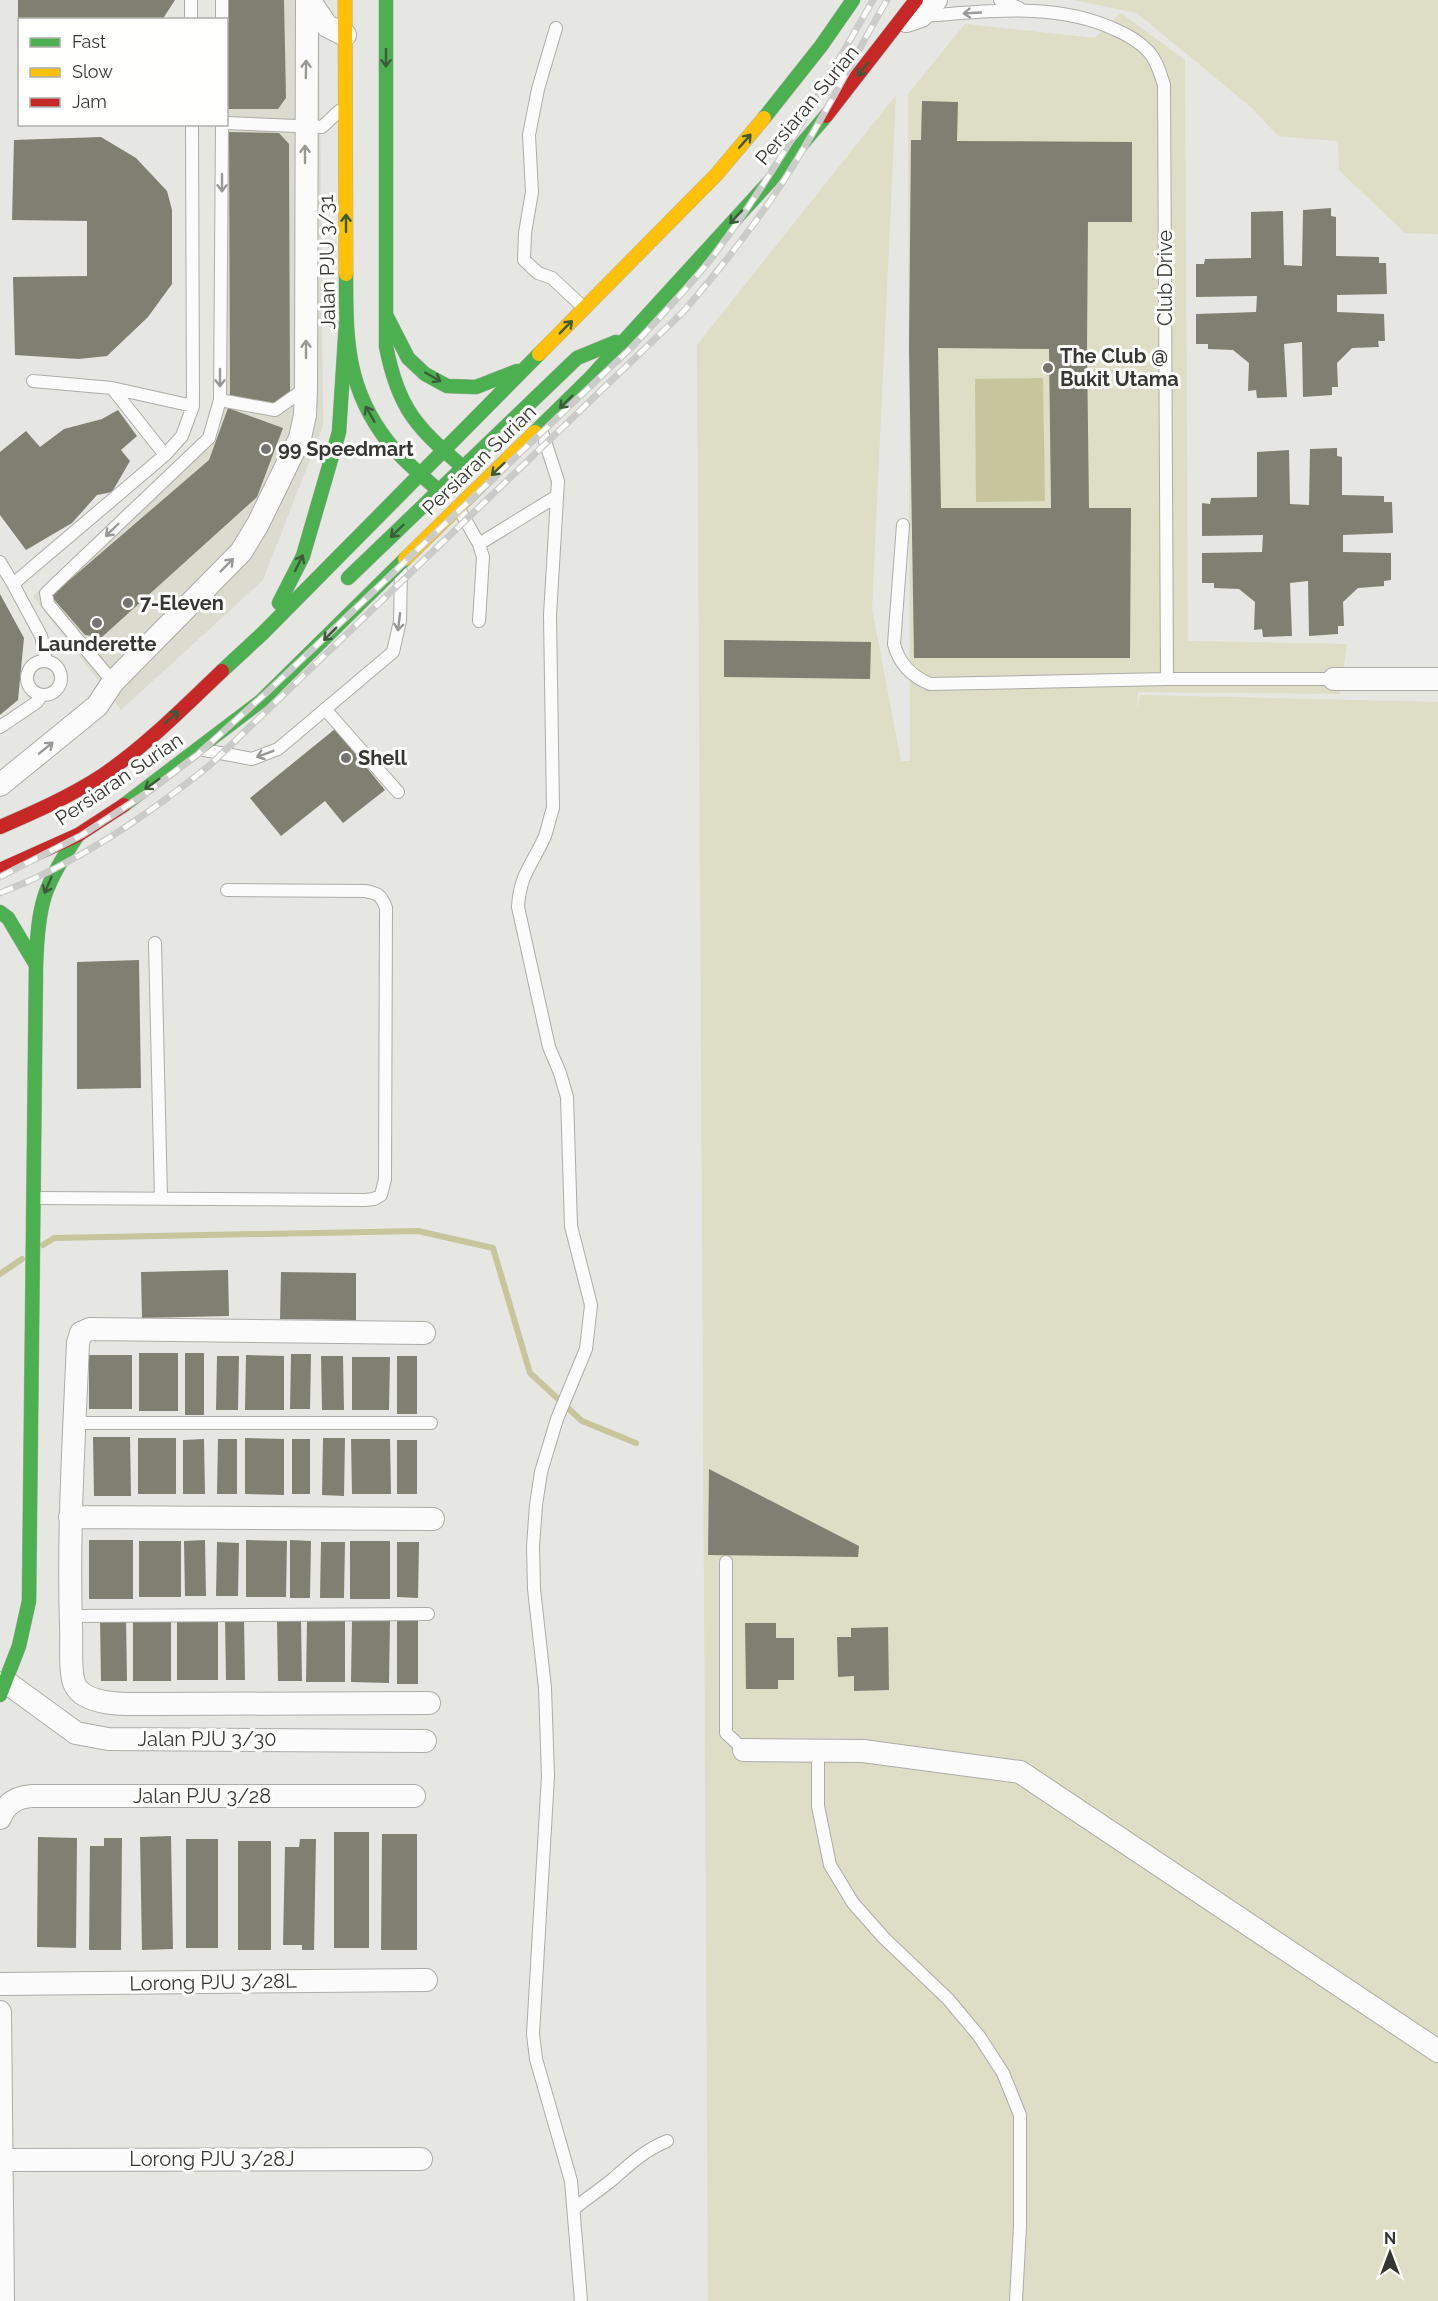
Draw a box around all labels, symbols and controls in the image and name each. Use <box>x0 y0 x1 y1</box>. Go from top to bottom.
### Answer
one-way arrow <box>962 7 982 18</box>
legend <box>18 18 228 126</box>
text: Fast <box>72 31 106 52</box>
street label: Persiaran Surian <box>750 40 864 170</box>
one-way arrow <box>380 48 392 68</box>
one-way arrow <box>300 59 312 79</box>
text: Slow <box>72 61 113 82</box>
one-way arrow <box>857 61 870 77</box>
text: Jam <box>72 91 107 112</box>
one-way arrow <box>738 134 752 149</box>
one-way arrow <box>299 145 311 165</box>
one-way arrow <box>216 172 227 192</box>
street label: Jalan PJU 3/31 <box>314 194 340 330</box>
one-way arrow <box>729 210 743 225</box>
one-way arrow <box>340 213 352 233</box>
street label: Club Drive <box>1153 230 1177 326</box>
one-way arrow <box>558 319 573 334</box>
one-way arrow <box>300 340 312 360</box>
place label: The Club @ Bukit Utama <box>1060 344 1179 391</box>
marker: The Club @ Bukit Utama <box>1041 361 1055 375</box>
one-way arrow <box>214 367 226 387</box>
one-way arrow <box>424 372 441 384</box>
one-way arrow <box>558 395 573 410</box>
street label: Persiaran Surian <box>417 400 541 520</box>
one-way arrow <box>363 406 375 423</box>
place label: 99 Speedmart <box>278 437 414 461</box>
marker: 99 Speedmart <box>259 442 273 456</box>
one-way arrow <box>491 461 506 476</box>
one-way arrow <box>105 523 120 537</box>
one-way arrow <box>390 524 405 538</box>
one-way arrow <box>294 554 306 572</box>
one-way arrow <box>220 558 235 573</box>
place label: 7-Eleven <box>140 591 224 615</box>
marker: 7-Eleven <box>121 596 135 610</box>
one-way arrow <box>393 611 404 631</box>
marker: Launderette <box>90 616 104 630</box>
one-way arrow <box>322 627 337 641</box>
place label: Launderette <box>37 632 157 656</box>
one-way arrow <box>164 710 179 724</box>
street label: Persiaran Surian <box>51 728 187 830</box>
one-way arrow <box>37 742 53 755</box>
place label: Shell <box>358 746 408 770</box>
one-way arrow <box>257 749 275 760</box>
marker: Shell <box>339 751 353 765</box>
one-way arrow <box>145 777 161 790</box>
one-way arrow <box>42 876 54 894</box>
street label: Jalan PJU 3/30 <box>138 1727 276 1751</box>
street label: Jalan PJU 3/28 <box>133 1784 271 1808</box>
street label: Lorong PJU 3/28L <box>129 1969 297 1995</box>
street label: Lorong PJU 3/28J <box>129 2147 295 2171</box>
north arrow <box>1360 2223 1420 2283</box>
text: N <box>1384 2229 1396 2248</box>

